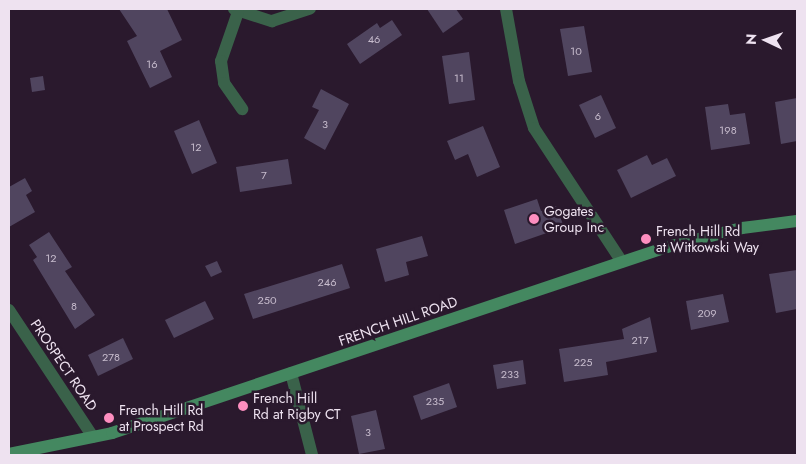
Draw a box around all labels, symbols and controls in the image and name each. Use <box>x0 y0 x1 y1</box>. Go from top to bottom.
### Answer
north arrow <box>741 15 791 65</box>
house number: 46 <box>368 32 380 46</box>
text: N <box>741 33 761 45</box>
house number: 10 <box>570 44 582 58</box>
house number: 16 <box>146 57 158 71</box>
house number: 11 <box>454 71 464 85</box>
house number: 6 <box>595 109 601 123</box>
house number: 3 <box>322 117 328 131</box>
house number: 198 <box>719 123 737 137</box>
house number: 12 <box>190 140 202 154</box>
house number: 7 <box>261 168 267 182</box>
place label: Gogates Group Inc <box>544 203 604 236</box>
marker: Gogates Group Inc <box>528 213 540 225</box>
place label: French Hill Rd at Witkowski Way <box>656 223 759 256</box>
marker: French Hill Rd at Witkowski Way <box>640 233 652 245</box>
house number: 12 <box>45 251 57 265</box>
house number: 246 <box>317 275 337 289</box>
house number: 250 <box>257 293 277 307</box>
street label: FRENCH HILL ROAD <box>336 293 460 349</box>
house number: 8 <box>71 299 77 313</box>
house number: 209 <box>697 306 717 320</box>
street label: PROSPECT ROAD <box>27 316 101 414</box>
house number: 217 <box>632 333 648 347</box>
house number: 278 <box>102 350 120 364</box>
house number: 225 <box>574 355 592 369</box>
house number: 233 <box>501 367 519 381</box>
place label: French Hill Rd at Rigby CT <box>253 390 341 422</box>
house number: 235 <box>426 394 444 408</box>
marker: French Hill Rd at Rigby CT <box>237 400 249 412</box>
place label: French Hill Rd at Prospect Rd <box>119 402 204 434</box>
marker: French Hill Rd at Prospect Rd <box>103 412 115 424</box>
house number: 3 <box>365 425 371 439</box>

